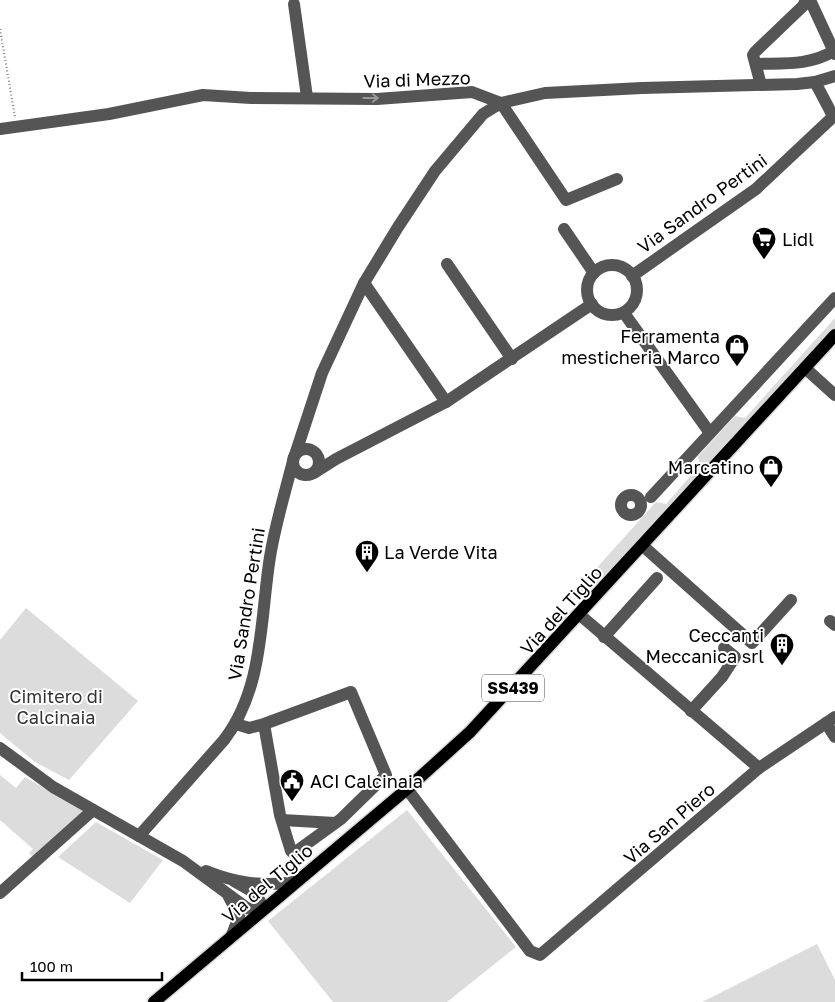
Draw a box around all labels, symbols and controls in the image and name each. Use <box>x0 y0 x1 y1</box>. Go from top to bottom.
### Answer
street label: Via di Mezzo <box>363 66 471 92</box>
one-way arrow <box>362 93 379 103</box>
street label: Via Sandro Pertini <box>633 149 771 257</box>
supermarket icon: Lidl <box>751 226 777 260</box>
place label: Lidl <box>782 228 814 250</box>
place label: Ferramenta mesticheria Marco <box>561 325 720 368</box>
shop icon: Ferramenta mesticheria Marco <box>724 333 750 367</box>
shop icon: Marcatino <box>758 454 784 488</box>
place label: Marcatino <box>668 456 754 478</box>
street label: Via Sandro Pertini <box>223 526 269 682</box>
building icon: La Verde Vita <box>354 539 380 573</box>
place label: La Verde Vita <box>384 541 498 563</box>
street label: Via del Tiglio <box>515 561 607 659</box>
place label: Ceccanti Meccanica srl <box>646 624 764 667</box>
building icon: Ceccanti Meccanica srl <box>769 632 795 666</box>
road number: SS439 <box>482 674 544 701</box>
park label: Cimitero di Calcinaia <box>9 685 103 728</box>
public building icon: ACI Calcinaia <box>279 768 305 802</box>
place label: ACI Calcinaia <box>310 770 423 792</box>
street label: Via San Piero <box>619 777 719 869</box>
street label: Via del Tiglio <box>217 839 317 927</box>
scale bar <box>22 950 162 982</box>
text: 100 m <box>30 957 73 975</box>

